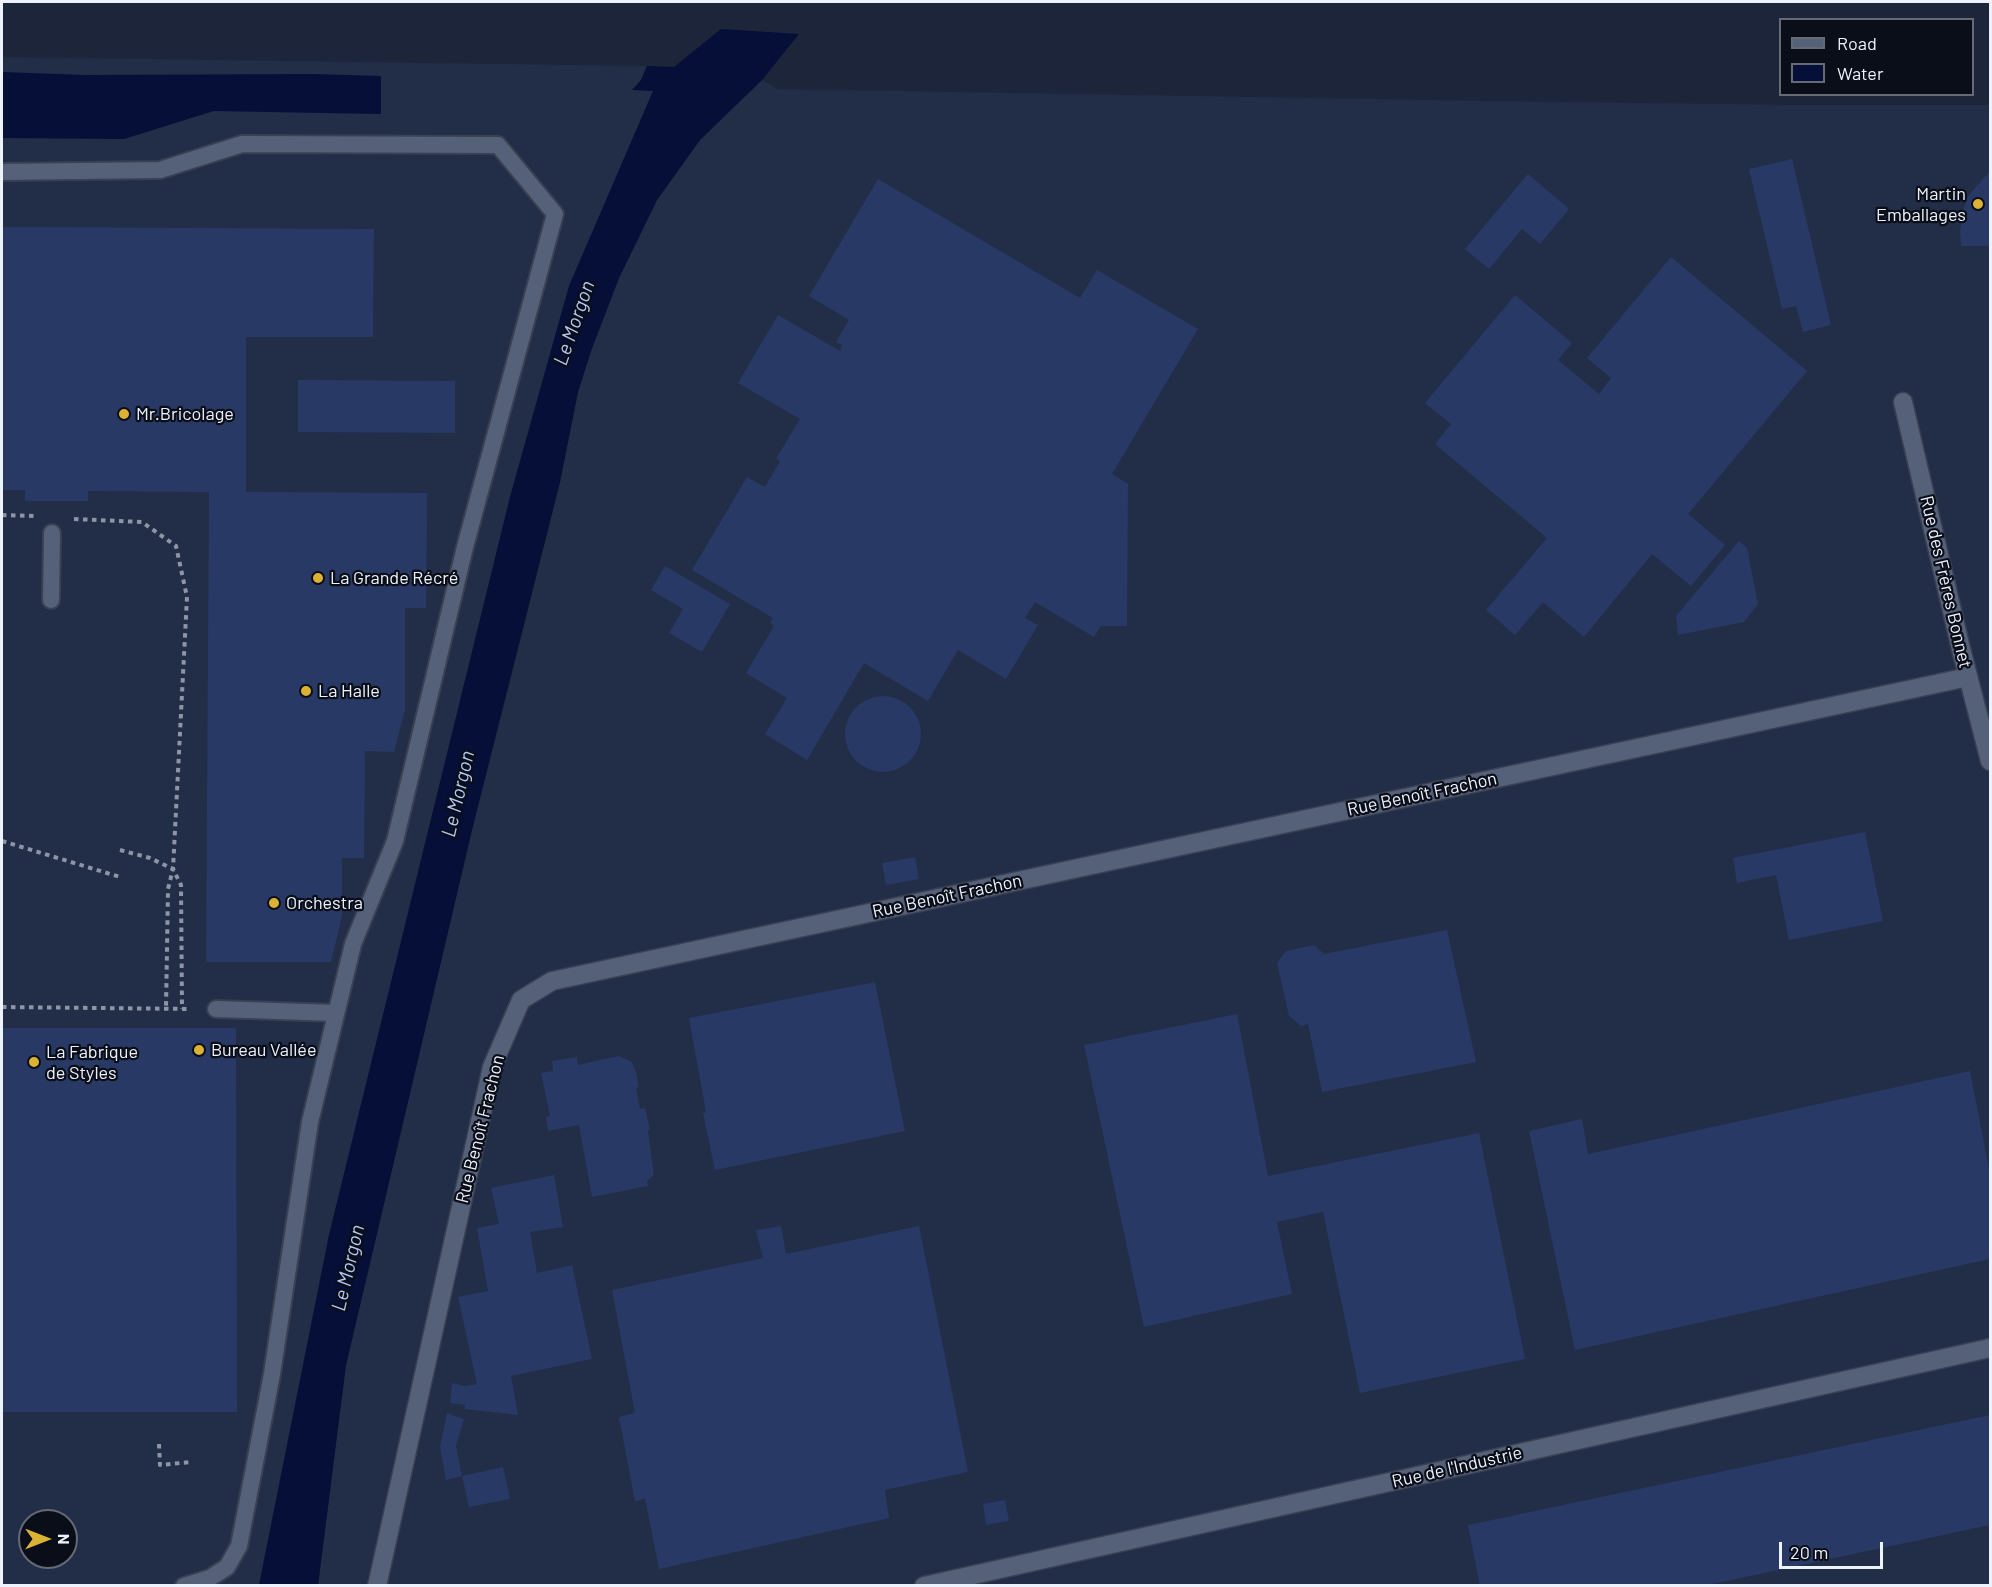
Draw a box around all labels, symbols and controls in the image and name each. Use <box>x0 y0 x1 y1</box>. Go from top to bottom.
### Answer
legend <box>1779 18 1974 96</box>
text: Road <box>1837 32 1877 54</box>
text: Water <box>1837 62 1884 84</box>
place label: Martin Emballages <box>1876 183 1966 226</box>
marker: Martin Emballages <box>1971 197 1985 211</box>
water label: Le Morgon <box>548 278 600 368</box>
place label: Mr.Bricolage <box>136 403 234 425</box>
marker: Mr.Bricolage <box>117 407 131 421</box>
street label: Rue des Frères Bonnet <box>1916 494 1976 670</box>
place label: La Grande Récré <box>330 567 458 589</box>
marker: La Grande Récré <box>311 571 325 585</box>
place label: La Halle <box>318 680 380 702</box>
marker: La Halle <box>299 684 313 698</box>
water label: Le Morgon <box>436 748 480 840</box>
street label: Rue Benoît Frachon <box>1345 768 1499 820</box>
street label: Rue Benoît Frachon <box>870 870 1024 922</box>
place label: Orchestra <box>286 892 363 914</box>
marker: Orchestra <box>267 896 281 910</box>
place label: Bureau Vallée <box>211 1039 316 1061</box>
place label: La Fabrique de Styles <box>46 1041 138 1084</box>
marker: Bureau Vallée <box>192 1043 206 1057</box>
street label: Rue Benoît Frachon <box>451 1053 509 1205</box>
marker: La Fabrique de Styles <box>27 1055 41 1069</box>
water label: Le Morgon <box>326 1222 370 1314</box>
street label: Rue de l'Industrie <box>1390 1442 1524 1492</box>
north arrow <box>18 1509 78 1569</box>
scale bar <box>1782 1530 1886 1568</box>
text: N <box>55 1534 74 1544</box>
text: 20 m <box>1790 1541 1828 1563</box>

